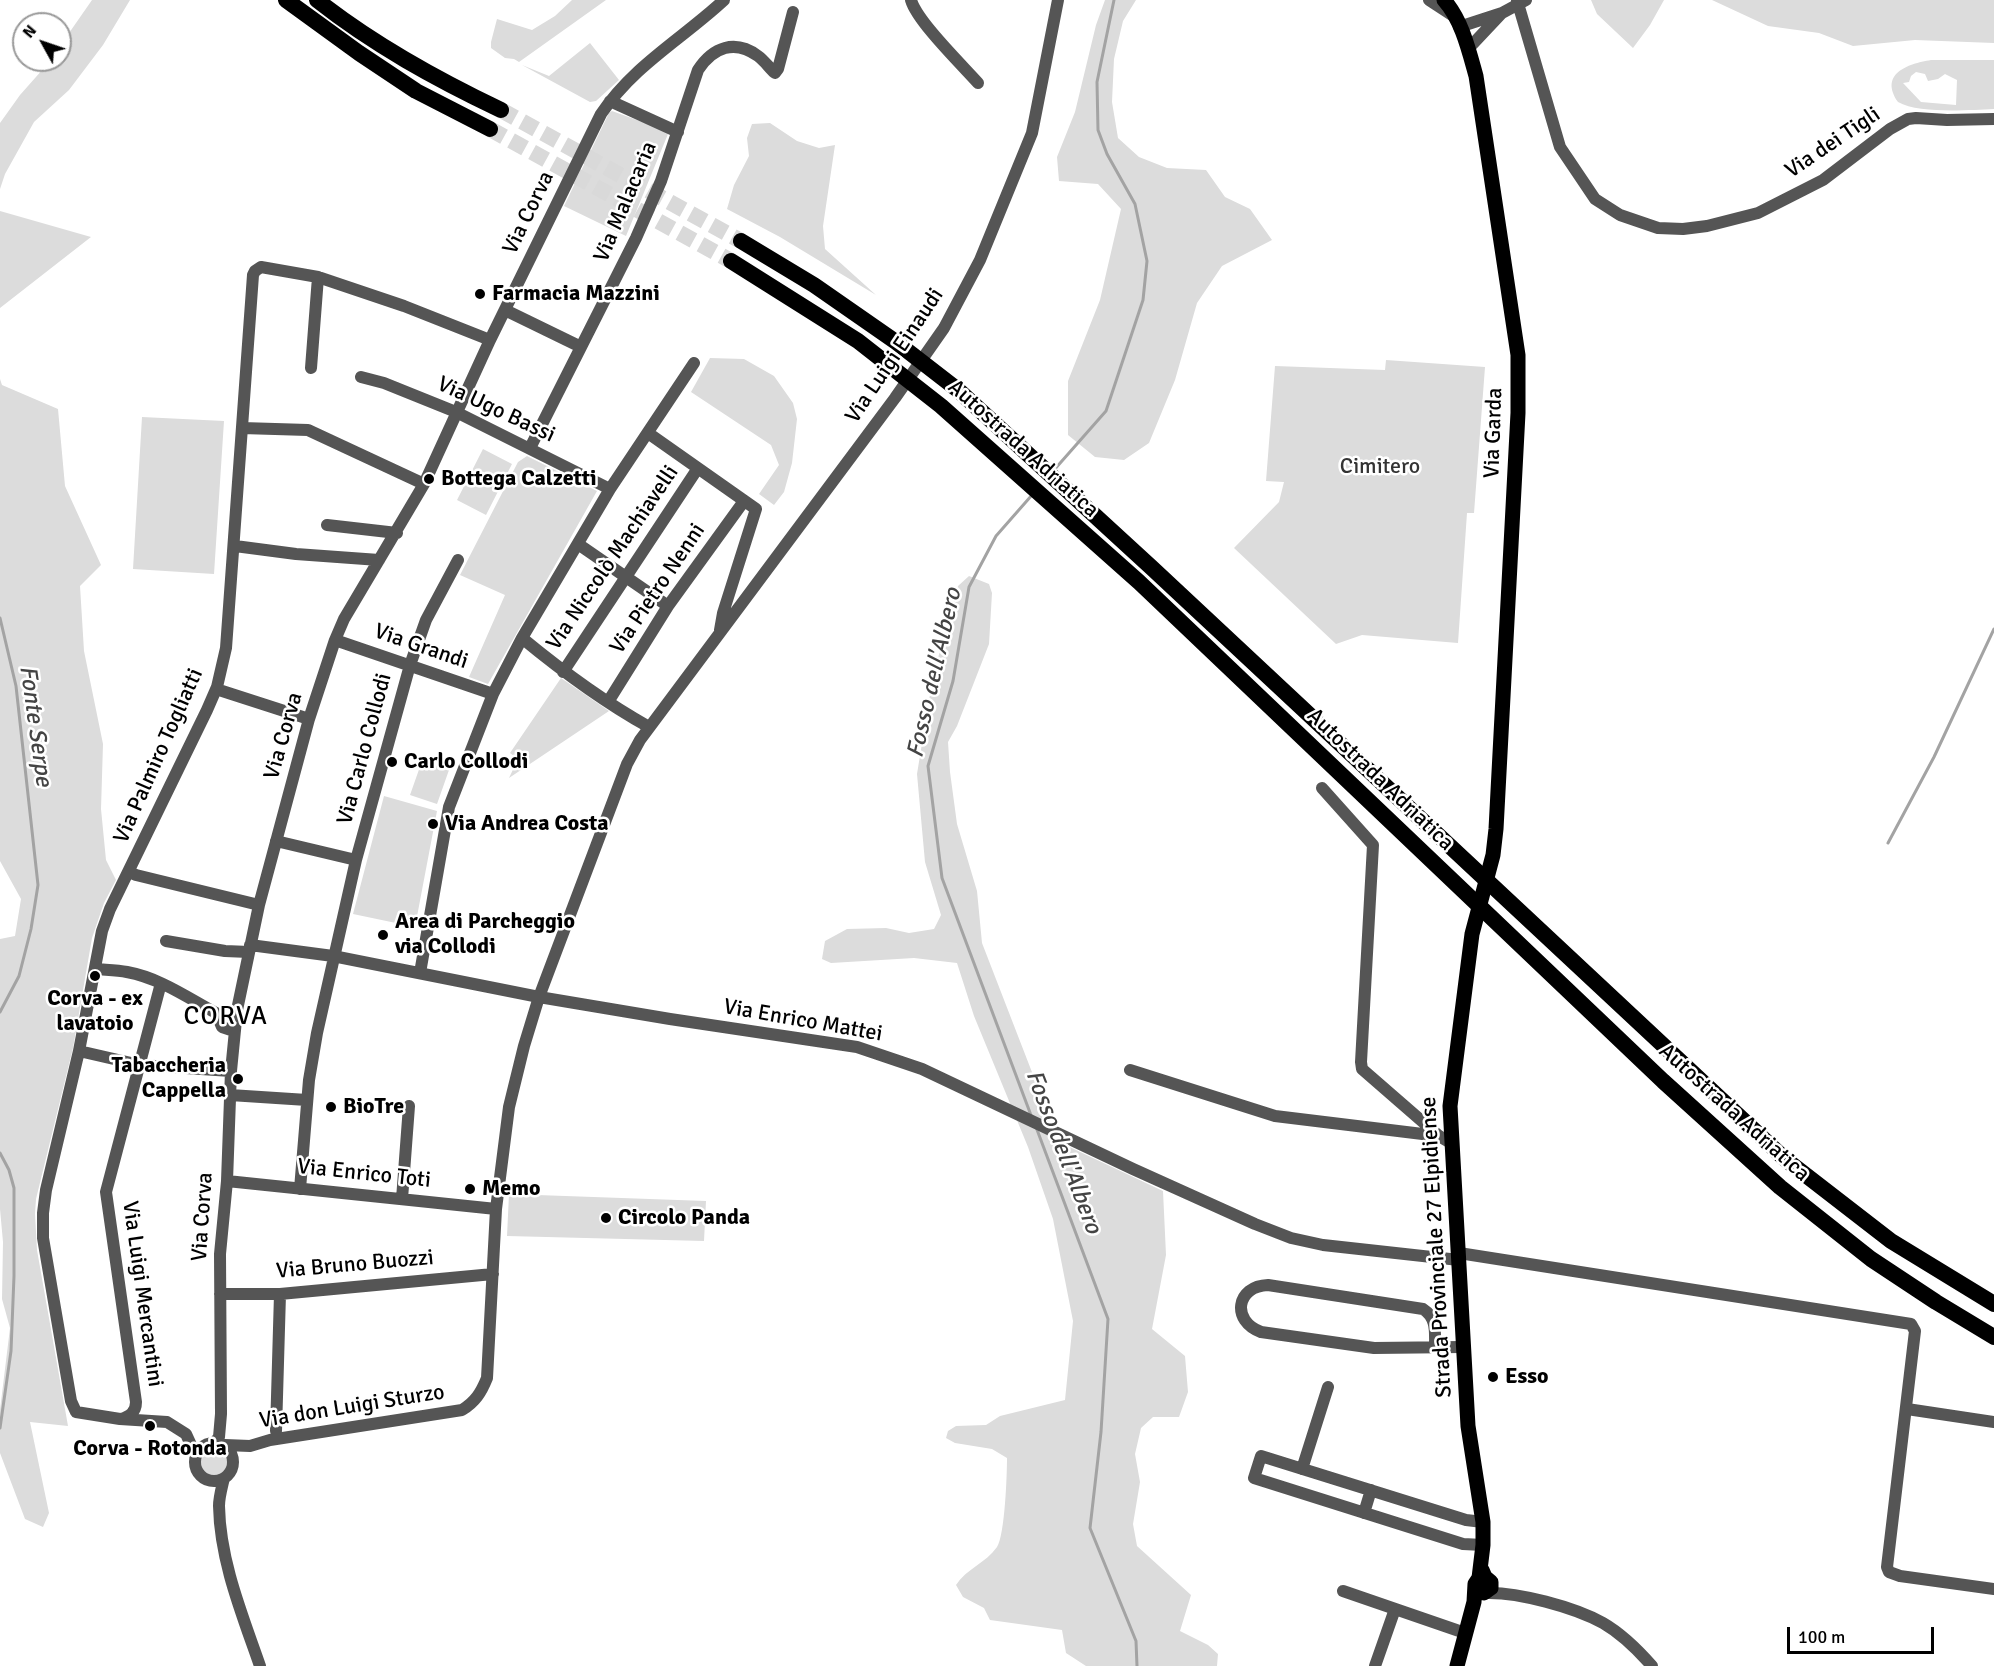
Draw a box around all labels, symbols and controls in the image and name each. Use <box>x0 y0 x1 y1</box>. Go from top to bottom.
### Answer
north arrow <box>12 12 72 72</box>
text: N <box>18 21 41 42</box>
street label: Via dei Tigli <box>1781 102 1885 184</box>
street label: Via Malacaria <box>589 138 663 266</box>
street label: Via Corva <box>498 167 560 259</box>
place label: Farmacia Mazzini <box>492 281 660 307</box>
street label: Via Luigi Einaudi <box>840 284 950 428</box>
marker: Farmacia Mazzini <box>473 287 487 301</box>
street label: Via Ugo Bassi <box>433 371 559 449</box>
street label: Autostrada Adriatica <box>942 374 1104 524</box>
street label: Via Garda <box>1479 387 1509 479</box>
park label: Cimitero <box>1340 454 1420 480</box>
street label: Via Niccolò Machiavelli <box>541 461 685 655</box>
place label: Bottega Calzetti <box>441 466 597 492</box>
marker: Bottega Calzetti <box>422 472 436 486</box>
street label: Via Pietro Nenni <box>605 519 711 659</box>
water label: Fosso dell'Albero <box>902 586 968 760</box>
street label: Via Grandi <box>371 619 471 675</box>
water label: Fonte Serpe <box>12 664 58 788</box>
street label: Via Palmiro Togliatti <box>109 665 209 847</box>
street label: Via Carlo Collodi <box>332 670 398 828</box>
street label: Via Corva <box>259 690 309 782</box>
street label: Autostrada Adriatica <box>1301 703 1459 857</box>
place label: Carlo Collodi <box>404 749 528 775</box>
marker: Carlo Collodi <box>385 755 399 769</box>
place label: Via Andrea Costa <box>445 811 608 837</box>
marker: Via Andrea Costa <box>426 817 440 831</box>
place label: Area di Parcheggio via Collodi <box>395 909 575 960</box>
marker: Area di Parcheggio via Collodi <box>376 928 390 942</box>
marker: Corva - ex lavatoio <box>88 969 102 983</box>
place label: Corva - ex lavatoio <box>47 986 143 1038</box>
street label: Via Enrico Mattei <box>721 994 885 1048</box>
district label: CORVA <box>184 1001 268 1033</box>
street label: Autostrada Adriatica <box>1653 1038 1815 1188</box>
place label: Tabaccheria Cappella <box>112 1053 226 1104</box>
water label: Fosso dell'Albero <box>1019 1066 1107 1238</box>
marker: Tabaccheria Cappella <box>231 1072 245 1086</box>
place label: BioTre <box>343 1094 404 1120</box>
street label: Strada Provinciale 27 Elpidiense <box>1416 1096 1458 1398</box>
marker: BioTre <box>324 1100 338 1114</box>
street label: Via Enrico Toti <box>296 1154 432 1194</box>
street label: Via Corva <box>187 1172 219 1262</box>
place label: Memo <box>482 1176 541 1202</box>
marker: Memo <box>463 1182 477 1196</box>
street label: Via Luigi Mercantini <box>116 1199 168 1389</box>
place label: Circolo Panda <box>618 1205 750 1231</box>
marker: Circolo Panda <box>599 1211 613 1225</box>
street label: Via Bruno Buozzi <box>275 1245 435 1285</box>
place label: Esso <box>1505 1364 1549 1390</box>
marker: Esso <box>1486 1370 1500 1384</box>
street label: Via don Luigi Sturzo <box>258 1379 446 1435</box>
marker: Corva - Rotonda <box>143 1419 157 1433</box>
place label: Corva - Rotonda <box>73 1436 227 1462</box>
scale bar <box>1790 1615 1937 1653</box>
text: 100 m <box>1798 1626 1845 1648</box>

